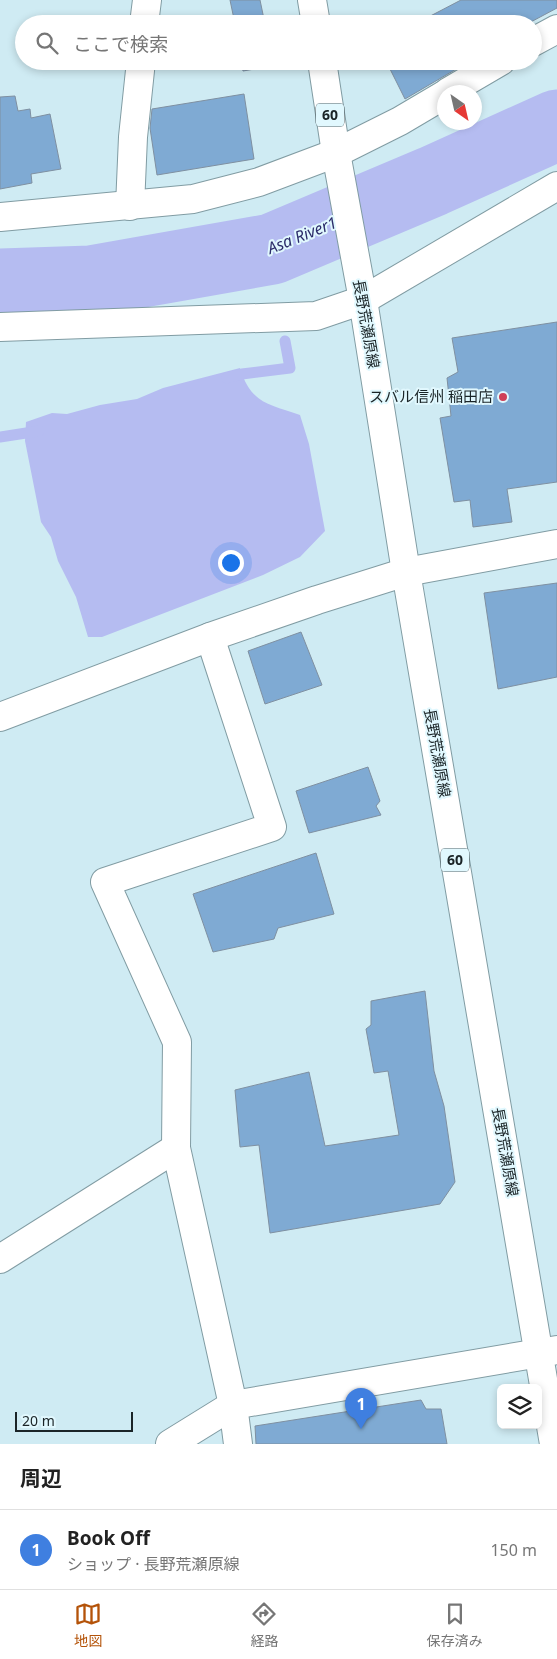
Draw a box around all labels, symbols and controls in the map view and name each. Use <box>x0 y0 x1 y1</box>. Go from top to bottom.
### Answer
search box <box>15 15 542 70</box>
icon: search <box>33 29 61 57</box>
text: ここで検索 <box>73 31 168 57</box>
north arrow <box>437 85 482 130</box>
road number: 60 <box>316 104 344 126</box>
water label: Asa River1 <box>263 211 340 259</box>
street label: 長野荒瀬原線 <box>349 278 385 370</box>
place label: スバル信州 稲田店 <box>369 386 493 406</box>
marker: スバル信州 稲田店 <box>497 391 509 403</box>
your location <box>218 550 244 576</box>
street label: 長野荒瀬原線 <box>420 707 456 799</box>
road number: 60 <box>441 848 469 872</box>
street label: 長野荒瀬原線 <box>488 1106 524 1198</box>
map controls <box>497 1384 542 1429</box>
button: layers <box>497 1384 542 1429</box>
pin: 1 <box>345 1388 377 1429</box>
scale bar <box>15 1409 132 1432</box>
text: 20 m <box>22 1411 55 1430</box>
text: 周辺 <box>20 1464 62 1492</box>
text: Book Off <box>67 1525 150 1551</box>
text: 1 <box>31 1539 41 1561</box>
text: 150 m <box>490 1539 537 1561</box>
text: ショップ · 長野荒瀬原線 <box>67 1553 240 1575</box>
tab: 地図 <box>74 1600 102 1650</box>
tab: 経路 <box>250 1600 278 1650</box>
tab: 保存済み <box>427 1600 483 1650</box>

